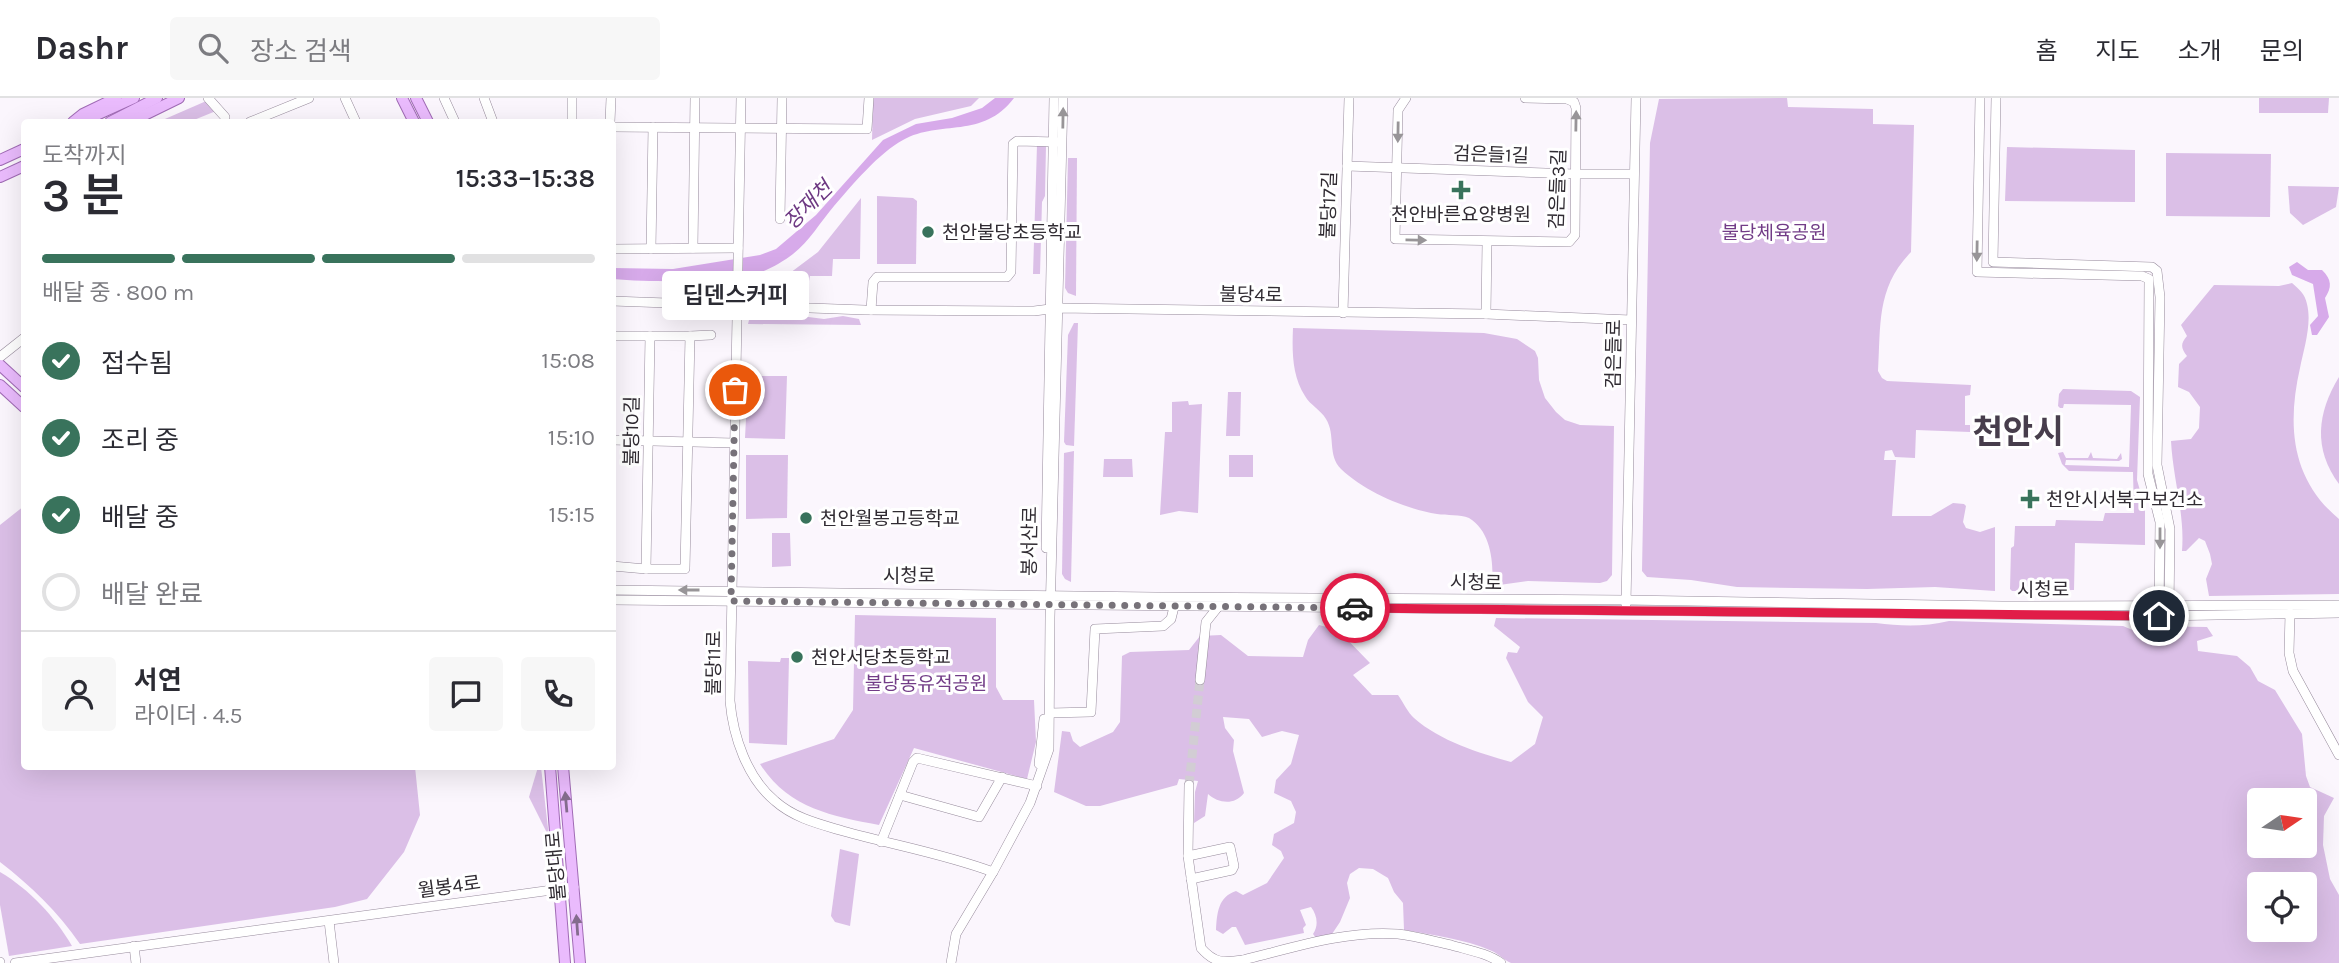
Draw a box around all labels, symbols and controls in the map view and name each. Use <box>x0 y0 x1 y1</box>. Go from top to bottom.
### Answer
search box <box>170 17 660 80</box>
text: Dashr <box>35 29 128 67</box>
icon: search <box>194 29 232 67</box>
text: 장소 검색 <box>250 36 352 67</box>
text: 홈 <box>2035 37 2057 65</box>
text: 지도 <box>2095 37 2140 65</box>
text: 소개 <box>2178 37 2222 65</box>
text: 문의 <box>2260 37 2304 65</box>
one-way arrow <box>1057 106 1069 128</box>
one-way arrow <box>1570 109 1582 131</box>
one-way arrow <box>1392 121 1403 143</box>
text: 도착까지 <box>42 142 127 169</box>
street label: 검은들1길 <box>1453 143 1529 167</box>
street label: 검은들3길 <box>1546 148 1570 230</box>
text: 15:33–15:38 <box>456 163 595 194</box>
text: 3 분 <box>42 169 124 223</box>
street label: 불당17길 <box>1317 171 1341 239</box>
water label: 장재천 <box>779 174 839 234</box>
marker: 천안바른요양병원 <box>1451 180 1471 200</box>
place label: 천안바른요양병원 <box>1391 204 1531 226</box>
place label: 천안불당초등학교 <box>942 222 1082 244</box>
park label: 불당체육공원 <box>1722 222 1826 244</box>
marker: 천안불당초등학교 <box>920 224 936 240</box>
one-way arrow <box>1406 234 1428 245</box>
one-way arrow <box>1972 240 1983 262</box>
callout: 딥덴스커피 <box>662 271 808 320</box>
text: 배달 중 · 800 m <box>42 279 194 306</box>
text: 딥덴스커피 <box>683 282 788 309</box>
street label: 불당4로 <box>1219 283 1283 307</box>
street label: 검은들로 <box>1602 319 1626 389</box>
icon: check <box>42 342 80 380</box>
text: 15:08 <box>541 347 595 374</box>
text: 접수됨 <box>101 348 173 379</box>
pin <box>705 360 765 420</box>
icon: bag <box>716 371 754 409</box>
street label: 불당10길 <box>620 396 644 466</box>
district label: 천안시 <box>1972 413 2064 451</box>
icon: check <box>42 419 80 457</box>
text: 15:10 <box>548 424 595 451</box>
text: 조리 중 <box>101 425 179 456</box>
marker: 천안시서북구보건소 <box>2020 489 2040 509</box>
place label: 천안시서북구보건소 <box>2046 489 2203 511</box>
icon: check <box>42 496 80 534</box>
text: 15:15 <box>549 501 595 528</box>
text: 배달 중 <box>101 502 179 533</box>
street label: 봉서산로 <box>1018 506 1042 576</box>
place label: 천안월봉고등학교 <box>820 508 960 530</box>
marker: 천안월봉고등학교 <box>798 510 814 526</box>
one-way arrow <box>2154 527 2166 549</box>
street label: 시청로 <box>883 565 935 587</box>
street label: 시청로 <box>1450 572 1502 594</box>
courier <box>1320 573 1390 643</box>
text: 배달 완료 <box>101 579 203 610</box>
street label: 시청로 <box>2017 579 2069 601</box>
one-way arrow <box>677 584 699 596</box>
pin <box>2129 586 2189 646</box>
icon: car <box>1336 589 1374 627</box>
icon: home <box>2140 597 2178 635</box>
street label: 불당11로 <box>702 630 726 696</box>
place label: 천안서당초등학교 <box>811 647 951 669</box>
marker: 천안서당초등학교 <box>789 649 805 665</box>
button: person <box>42 657 116 731</box>
button: chat <box>429 657 503 731</box>
button: phone <box>521 657 595 731</box>
text: 서연 <box>134 665 182 696</box>
park label: 불당동유적공원 <box>865 673 987 695</box>
text: 라이더 · 4.5 <box>134 702 242 729</box>
north arrow <box>2247 788 2317 858</box>
map controls <box>2247 788 2317 942</box>
one-way arrow <box>561 791 572 813</box>
street label: 불당대로 <box>542 830 570 902</box>
street label: 월봉4로 <box>416 872 482 902</box>
button: locate <box>2247 872 2317 942</box>
one-way arrow <box>572 914 583 936</box>

